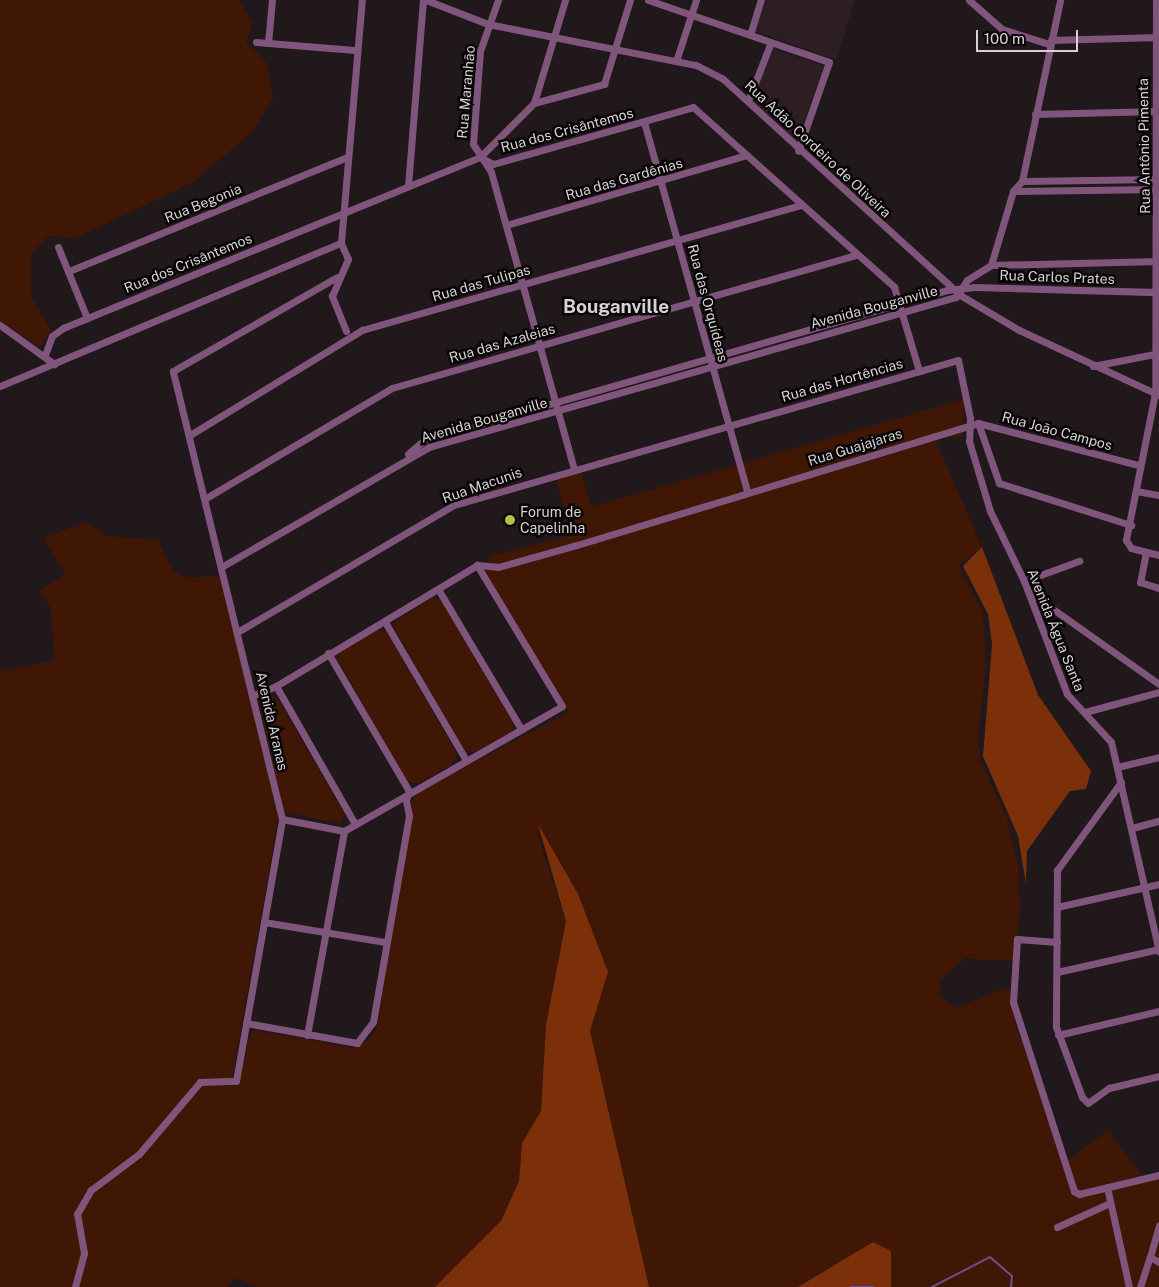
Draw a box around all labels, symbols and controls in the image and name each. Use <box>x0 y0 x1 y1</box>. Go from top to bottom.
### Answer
scale bar <box>979 20 1082 52</box>
text: 100 m <box>984 30 1025 47</box>
street label: Rua Maranhão <box>454 45 478 139</box>
street label: Rua Adão Cordeiro de Oliveira <box>741 77 895 221</box>
street label: Rua Antônio Pimenta <box>1134 78 1154 214</box>
street label: Rua dos Crisântemos <box>499 104 635 156</box>
street label: Rua das Gardênias <box>563 154 685 204</box>
street label: Rua Begonia <box>162 180 244 226</box>
street label: Rua dos Crisântemos <box>121 230 255 296</box>
street label: Rua das Orquídeas <box>684 242 732 364</box>
street label: Rua das Tulipas <box>430 261 532 305</box>
street label: Rua Carlos Prates <box>999 267 1115 287</box>
street label: Avenida Bouganville <box>809 282 939 332</box>
district label: Bouganville <box>563 296 669 318</box>
street label: Rua das Azaleias <box>447 320 557 366</box>
street label: Rua das Hortências <box>779 355 905 405</box>
street label: Avenida Bouganville <box>419 394 549 446</box>
street label: Rua João Campos <box>1000 408 1114 454</box>
street label: Rua Guajajaras <box>806 425 904 469</box>
street label: Rua Macunis <box>440 464 524 506</box>
place label: Forum de Capelinha <box>520 504 585 536</box>
marker: Forum de Capelinha <box>504 514 516 526</box>
street label: Avenida Água Santa <box>1024 566 1088 694</box>
street label: Avenida Aranas <box>252 670 292 772</box>

